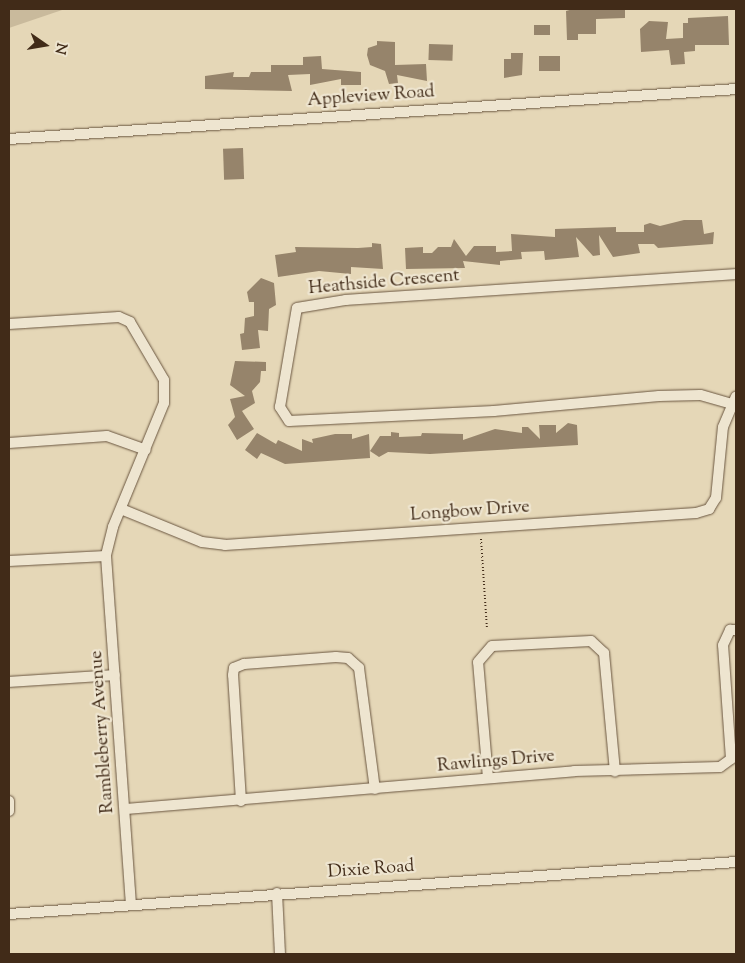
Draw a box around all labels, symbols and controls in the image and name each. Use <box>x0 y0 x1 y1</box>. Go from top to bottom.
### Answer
north arrow <box>20 20 70 70</box>
text: N <box>49 41 71 56</box>
street label: Appleview Road <box>307 82 435 112</box>
street label: Heathside Crescent <box>308 266 460 300</box>
street label: Longbow Drive <box>410 497 530 527</box>
street label: Rambleberry Avenue <box>87 650 119 814</box>
street label: Rawlings Drive <box>436 746 556 778</box>
street label: Dixie Road <box>327 856 415 884</box>

